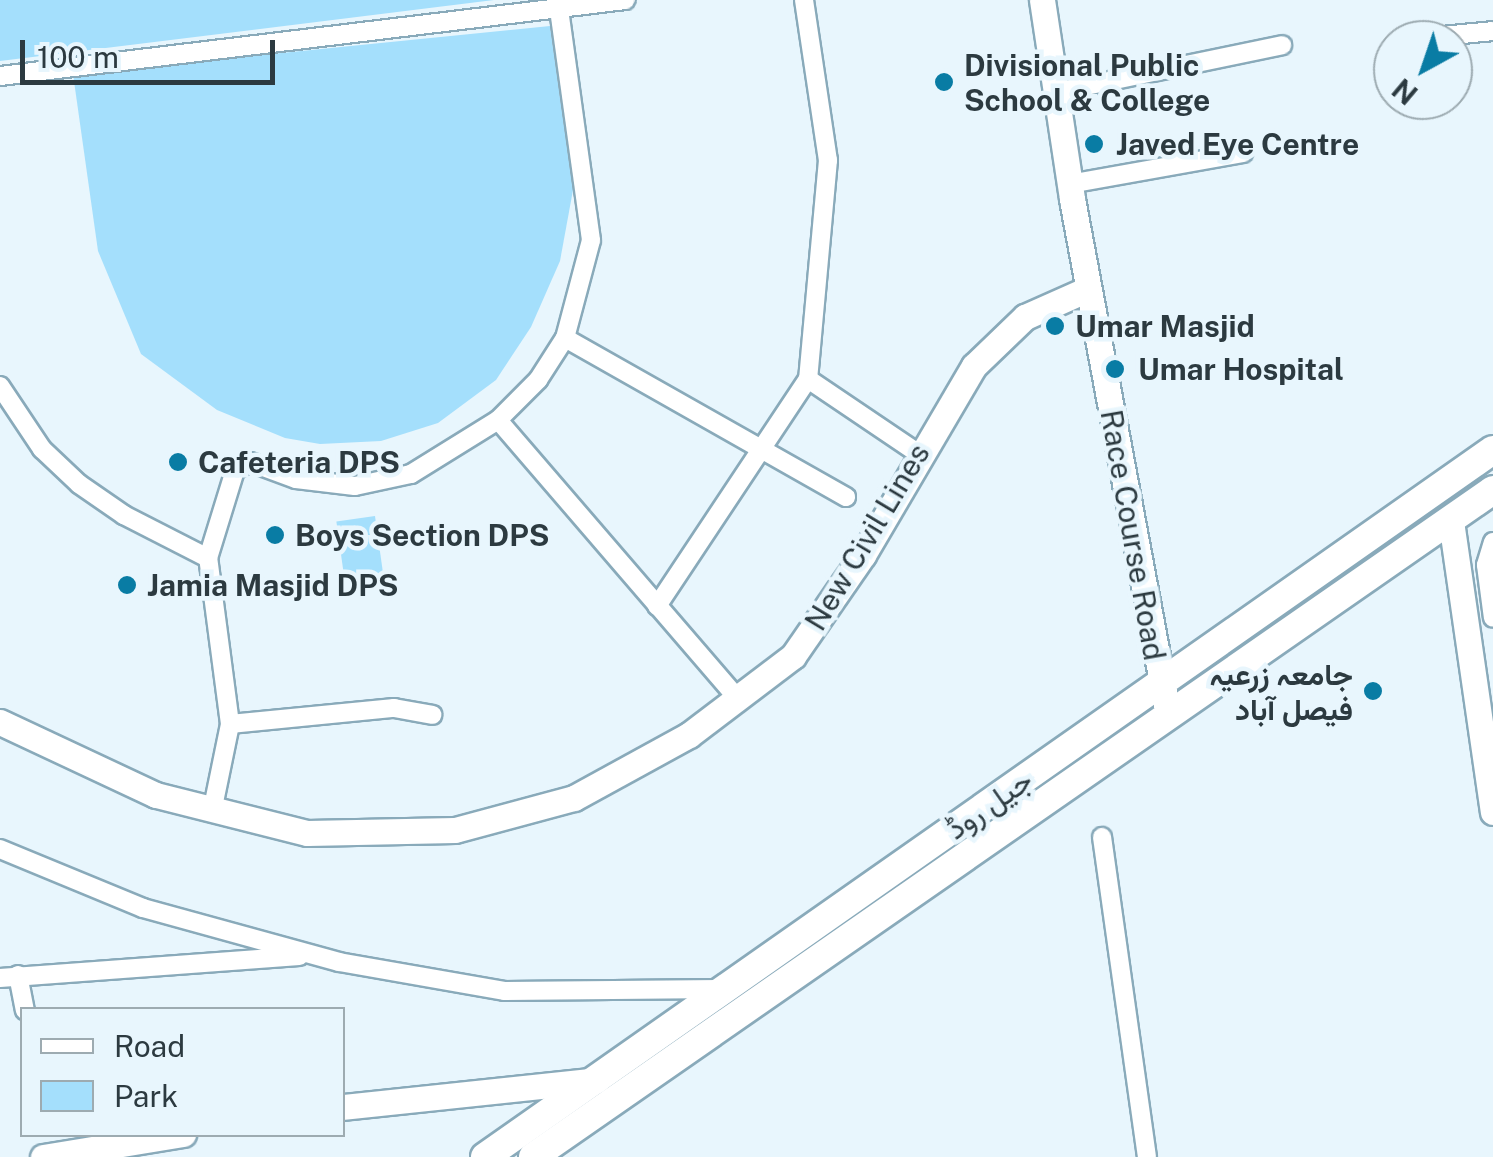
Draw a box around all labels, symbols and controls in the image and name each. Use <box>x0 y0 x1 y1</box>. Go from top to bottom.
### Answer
scale bar <box>25 20 280 82</box>
north arrow <box>1373 20 1473 120</box>
text: 100 m <box>37 39 119 75</box>
place label: Divisional Public School & College <box>964 47 1210 118</box>
marker: Divisional Public School & College <box>933 71 955 93</box>
text: N <box>1386 72 1424 112</box>
place label: Javed Eye Centre <box>1116 126 1359 162</box>
marker: Javed Eye Centre <box>1081 131 1107 157</box>
place label: Umar Masjid <box>1075 308 1255 344</box>
marker: Umar Masjid <box>1044 315 1066 337</box>
place label: Umar Hospital <box>1138 351 1344 387</box>
marker: Umar Hospital <box>1102 356 1128 382</box>
street label: Race Course Road <box>1093 407 1173 663</box>
street label: New Civil Lines <box>797 437 937 637</box>
place label: Cafeteria DPS <box>198 444 400 480</box>
marker: Cafeteria DPS <box>167 451 189 473</box>
place label: Boys Section DPS <box>295 517 550 553</box>
marker: Boys Section DPS <box>264 524 286 546</box>
place label: Jamia Masjid DPS <box>147 567 399 603</box>
marker: Jamia Masjid DPS <box>116 574 138 596</box>
place label: جامعہ زرعیہ فیصل آباد <box>1210 656 1353 726</box>
marker: جامعہ زرعیہ فیصل آباد <box>1362 680 1384 702</box>
street label: جیل روڈ <box>939 761 1039 847</box>
legend <box>20 1007 345 1137</box>
text: Road <box>114 1028 185 1064</box>
text: Park <box>114 1078 178 1114</box>

